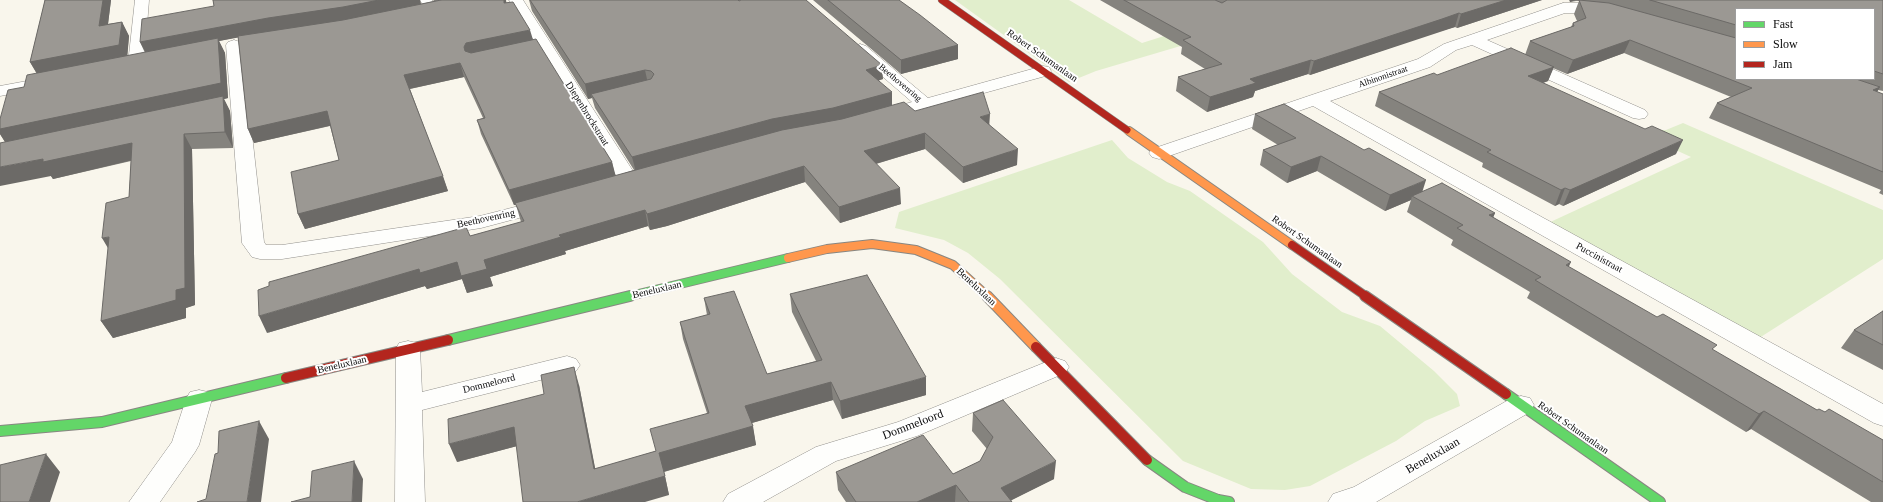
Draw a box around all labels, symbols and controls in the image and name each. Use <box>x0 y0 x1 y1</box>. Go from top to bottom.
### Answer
legend <box>1735 8 1875 80</box>
text: Fast <box>1773 17 1793 31</box>
street label: Robert Schumanlaan <box>1004 27 1080 85</box>
text: Slow <box>1773 37 1798 51</box>
text: Jam <box>1773 57 1792 71</box>
street label: Beethovenring <box>876 62 924 104</box>
street label: Albinonistraat <box>1357 64 1409 90</box>
street label: Diepenbrockstraat <box>562 80 612 148</box>
street label: Beethovenring <box>456 207 516 231</box>
street label: Robert Schumanlaan <box>1269 213 1345 271</box>
street label: Puccinistraat <box>1574 240 1624 276</box>
street label: Beneluxlaan <box>954 266 998 308</box>
street label: Beneluxlaan <box>631 279 683 301</box>
street label: Beneluxlaan <box>316 354 368 376</box>
street label: Dommeloord <box>462 372 516 396</box>
street label: Robert Schumanlaan <box>1535 399 1611 457</box>
street label: Dommeloord <box>881 407 945 443</box>
street label: Beneluxlaan <box>1403 435 1463 477</box>

